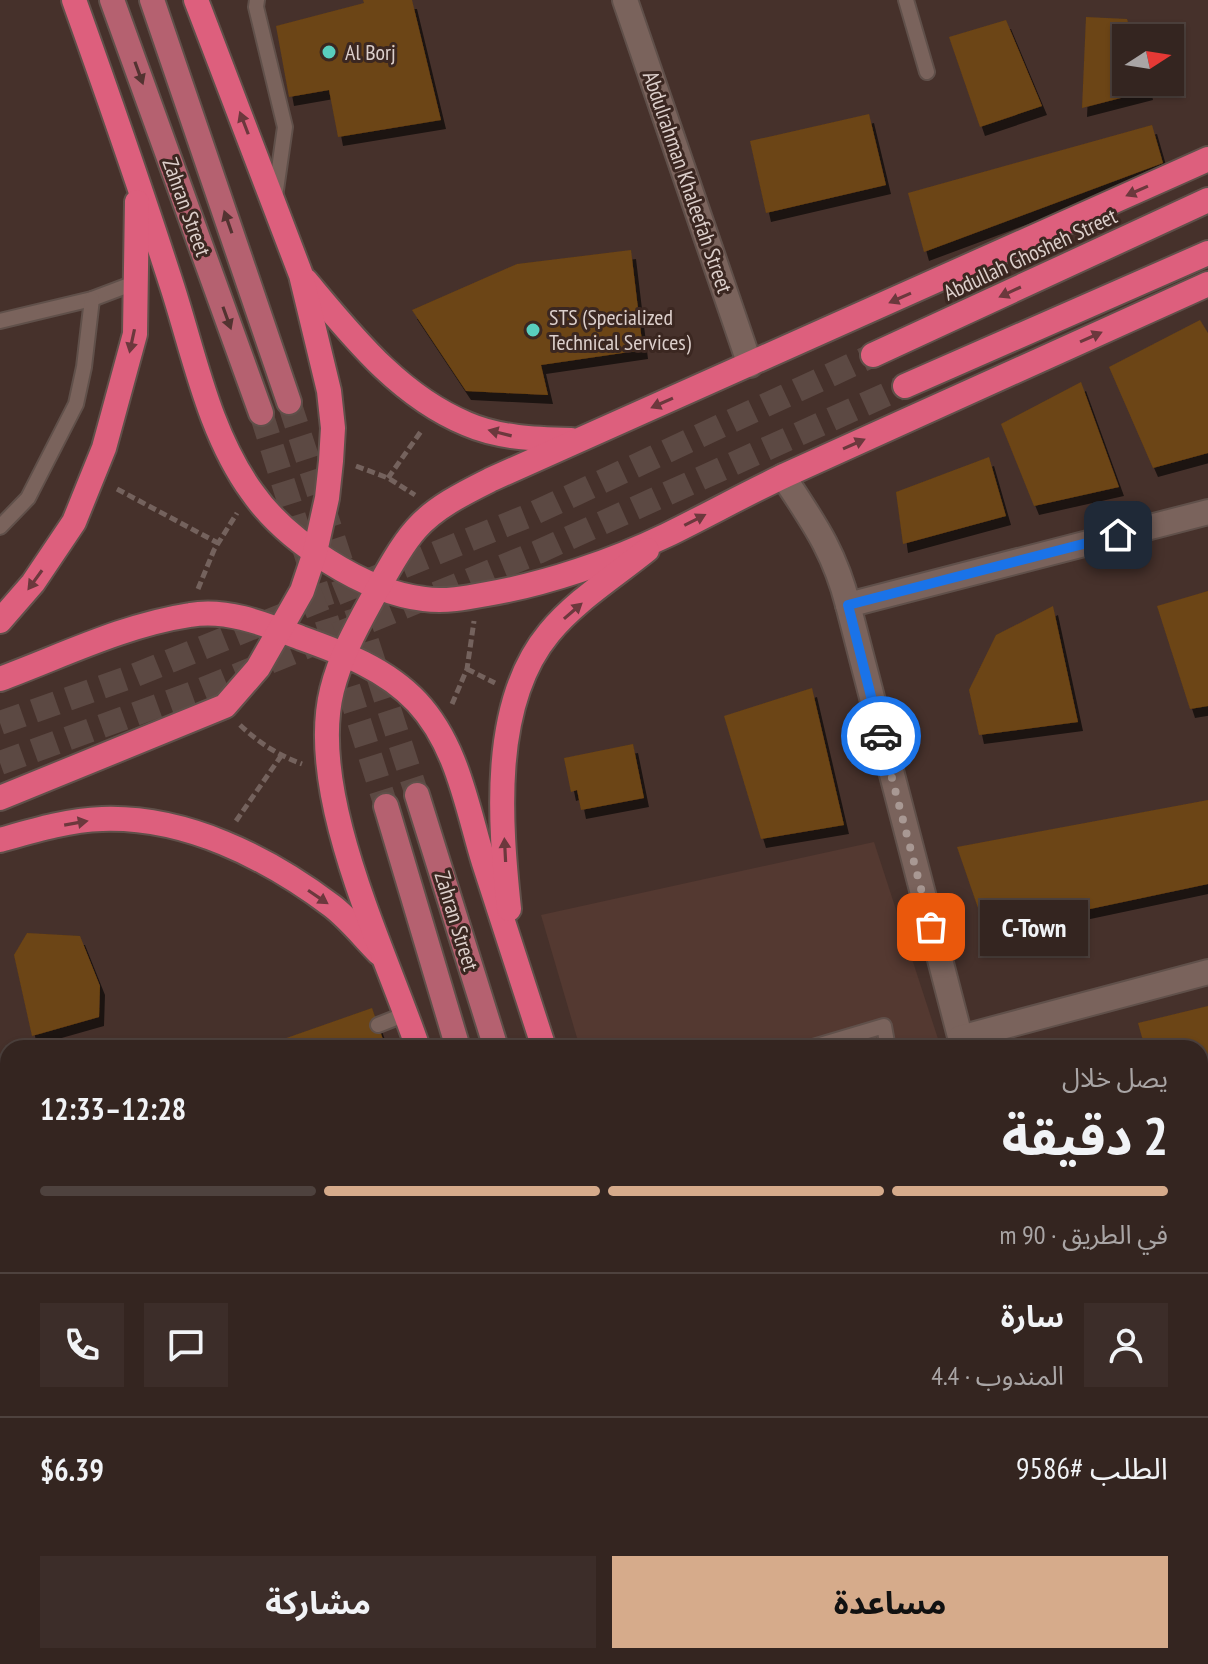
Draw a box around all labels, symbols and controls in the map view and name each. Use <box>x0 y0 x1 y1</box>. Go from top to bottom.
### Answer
north arrow <box>1112 24 1184 96</box>
map controls <box>1112 24 1184 96</box>
place label: Al Borj <box>345 38 396 66</box>
marker: Al Borj <box>320 43 338 61</box>
one-way arrow <box>133 62 146 86</box>
street label: Abdulrahman Khaleefah Street <box>637 67 739 297</box>
one-way arrow <box>237 111 250 135</box>
street label: Zahran Street <box>156 154 218 260</box>
one-way arrow <box>1125 184 1149 198</box>
street label: Abdullah Ghosheh Street <box>939 201 1121 307</box>
one-way arrow <box>221 210 233 234</box>
one-way arrow <box>998 285 1022 299</box>
one-way arrow <box>888 291 911 304</box>
place label: STS (Specialized Technical Services) <box>549 303 692 356</box>
one-way arrow <box>221 306 233 330</box>
marker: STS (Specialized Technical Services) <box>524 321 542 339</box>
one-way arrow <box>126 329 138 354</box>
one-way arrow <box>1079 330 1102 344</box>
one-way arrow <box>650 397 674 410</box>
one-way arrow <box>487 426 512 438</box>
one-way arrow <box>842 438 866 451</box>
pin <box>1084 501 1152 569</box>
icon: home <box>1096 513 1140 557</box>
one-way arrow <box>684 514 707 527</box>
one-way arrow <box>27 569 43 590</box>
one-way arrow <box>563 603 583 620</box>
courier <box>841 696 921 776</box>
icon: car <box>859 714 903 758</box>
one-way arrow <box>64 816 89 828</box>
one-way arrow <box>498 837 511 862</box>
street label: Zahran Street <box>429 868 485 974</box>
one-way arrow <box>307 889 329 904</box>
pin <box>897 893 965 961</box>
callout: C-Town <box>979 899 1087 955</box>
icon: bag <box>909 905 953 949</box>
text: C-Town <box>1002 911 1066 944</box>
text: يصل خلال <box>1062 1061 1168 1094</box>
text: 12:28–12:33 <box>40 1089 186 1128</box>
text: 2 دقيقة <box>1002 1102 1168 1169</box>
text: في الطريق · 90 m <box>1000 1218 1168 1251</box>
text: سارة <box>1001 1296 1064 1335</box>
button: phone <box>40 1303 124 1387</box>
button: chat <box>144 1303 228 1387</box>
button: person <box>1084 1303 1168 1387</box>
text: المندوب · 4.4 <box>931 1359 1064 1392</box>
text: الطلب #9586 <box>1016 1448 1168 1487</box>
text: $6.39 <box>40 1450 104 1489</box>
button: مشاركة <box>40 1556 596 1648</box>
button: مساعدة <box>612 1556 1168 1648</box>

